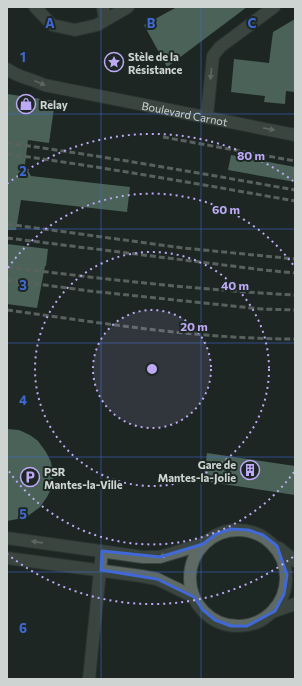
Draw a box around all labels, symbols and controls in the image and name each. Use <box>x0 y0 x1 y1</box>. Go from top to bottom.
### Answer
text: A <box>45 15 55 31</box>
text: B <box>147 15 156 31</box>
text: C <box>248 15 257 31</box>
text: 1 <box>20 49 26 65</box>
place label: Stèle de la Résistance <box>128 50 182 76</box>
place icon: Stèle de la Résistance <box>103 51 125 73</box>
one-way arrow <box>208 68 215 80</box>
one-way arrow <box>34 80 45 86</box>
shop icon: Relay <box>15 93 37 115</box>
place label: Relay <box>40 98 68 111</box>
street label: Boulevard Carnot <box>141 98 229 128</box>
one-way arrow <box>263 127 275 133</box>
text: 80 m <box>237 148 265 162</box>
text: 2 <box>19 163 27 179</box>
text: 60 m <box>212 202 240 216</box>
text: 3 <box>19 277 27 293</box>
text: 40 m <box>221 278 249 292</box>
text: 20 m <box>180 319 208 333</box>
centre of rings <box>145 362 159 376</box>
text: 4 <box>19 392 27 408</box>
place label: Gare de Mantes-la-Jolie <box>158 458 236 485</box>
building icon: Gare de Mantes-la-Jolie <box>239 459 261 481</box>
place label: PSR Mantes-la-Ville <box>44 465 123 491</box>
parking icon: PSR Mantes-la-Ville <box>19 466 41 488</box>
text: 5 <box>19 506 27 522</box>
one-way arrow <box>30 539 43 545</box>
one-way arrow <box>159 552 171 558</box>
text: 6 <box>19 620 27 636</box>

